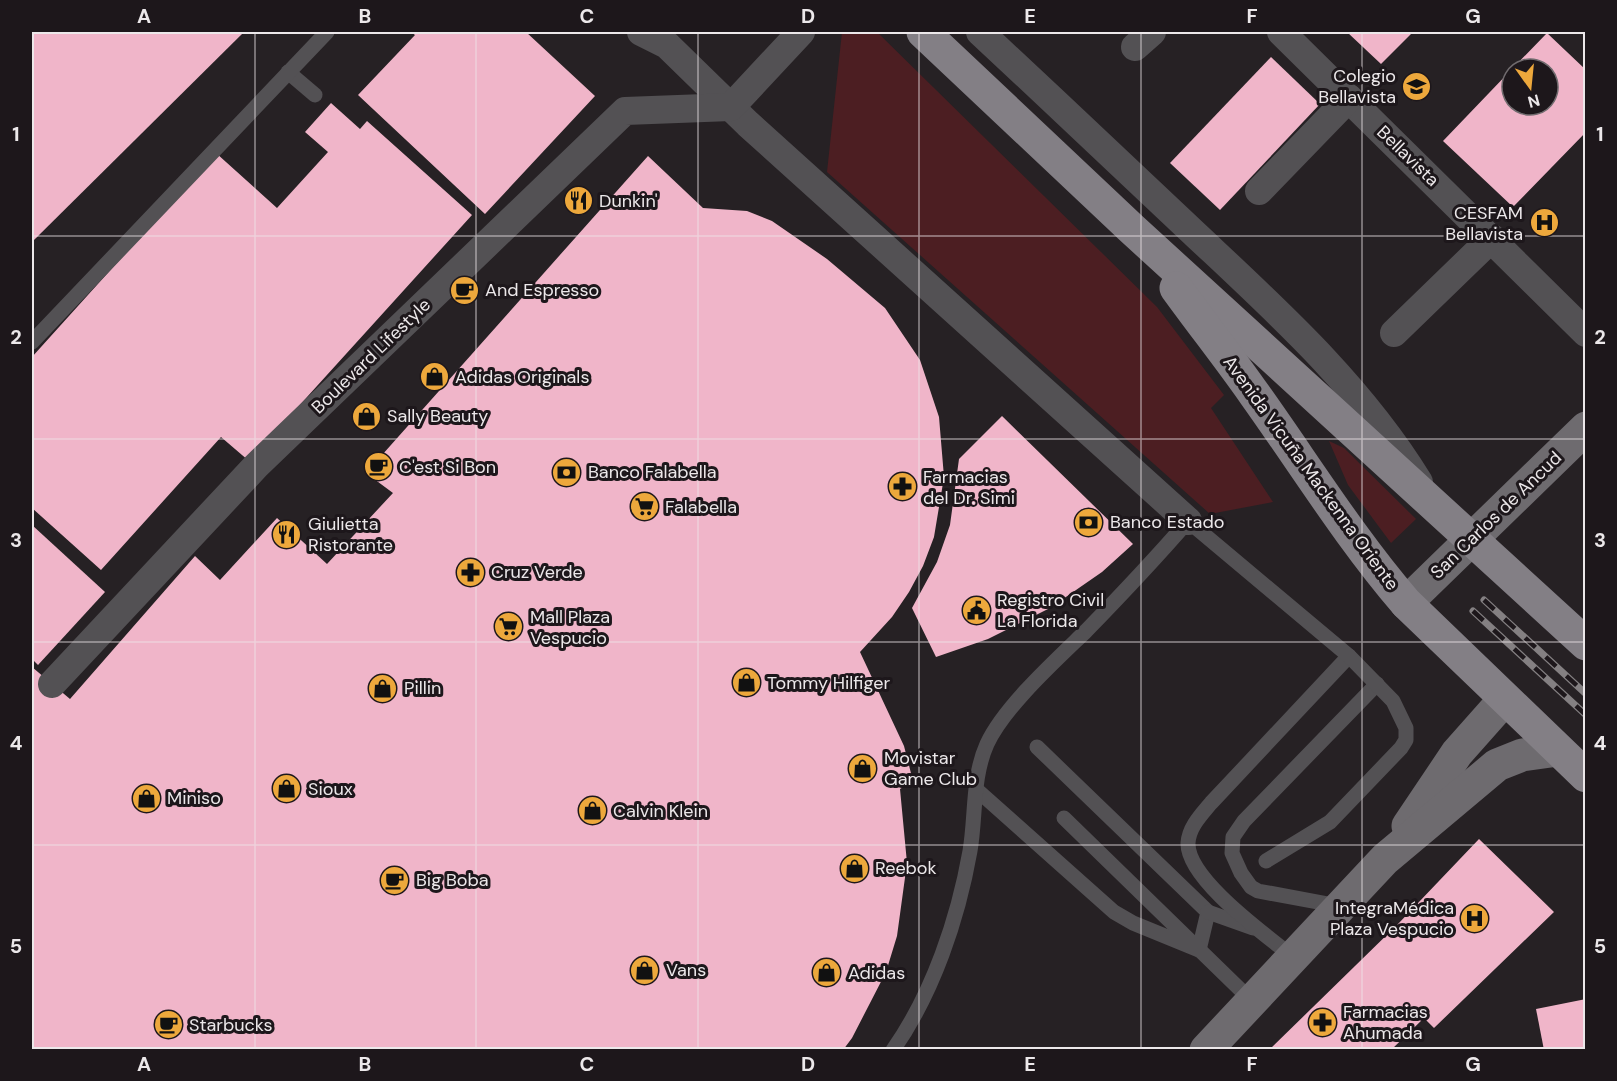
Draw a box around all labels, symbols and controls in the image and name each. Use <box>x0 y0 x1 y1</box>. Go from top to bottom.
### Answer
text: A <box>137 3 151 29</box>
text: B <box>359 3 371 29</box>
text: C <box>580 3 594 29</box>
text: D <box>801 3 815 29</box>
text: E <box>1024 3 1036 29</box>
text: F <box>1246 3 1258 29</box>
text: G <box>1465 3 1481 29</box>
north arrow <box>1500 57 1560 117</box>
place label: Colegio Bellavista <box>1318 64 1396 109</box>
school or university icon: Colegio Bellavista <box>1401 70 1433 102</box>
text: N <box>1525 89 1542 113</box>
street label: Bellavista <box>1372 120 1444 192</box>
text: 1 <box>12 121 20 147</box>
text: 1 <box>1596 121 1604 147</box>
restaurant icon: Dunkin' <box>562 185 594 217</box>
place label: Dunkin' <box>599 189 658 213</box>
place label: CESFAM Bellavista <box>1445 201 1523 246</box>
hospital icon: CESFAM Bellavista <box>1528 207 1560 239</box>
cafe icon: And Espresso <box>448 274 480 306</box>
place label: And Espresso <box>485 278 599 302</box>
street label: Boulevard Lifestyle <box>306 293 436 419</box>
text: 2 <box>10 324 22 350</box>
text: 2 <box>1594 324 1606 350</box>
street label: Avenida Vicuña Mackenna Oriente <box>1218 351 1404 595</box>
shop icon: Adidas Originals <box>418 361 450 393</box>
place label: Adidas Originals <box>455 365 589 389</box>
shop icon: Sally Beauty <box>350 400 382 432</box>
place label: Sally Beauty <box>387 404 488 428</box>
street label: San Carlos de Ancud <box>1425 446 1567 584</box>
cafe icon: C'est Si Bon <box>362 451 394 483</box>
place label: C'est Si Bon <box>399 455 496 479</box>
bank icon: Banco Falabella <box>551 456 583 488</box>
place label: Banco Falabella <box>588 460 717 484</box>
place label: Farmacias del Dr. Simi <box>923 465 1015 510</box>
pharmacy icon: Farmacias del Dr. Simi <box>886 471 918 503</box>
supermarket icon: Falabella <box>628 491 660 523</box>
place label: Falabella <box>665 495 737 519</box>
bank icon: Banco Estado <box>1073 506 1105 538</box>
place label: Banco Estado <box>1110 510 1224 534</box>
place label: Giulietta Ristorante <box>308 512 393 557</box>
restaurant icon: Giulietta Ristorante <box>271 518 303 550</box>
text: 3 <box>10 527 22 553</box>
text: 3 <box>1594 527 1606 553</box>
pharmacy icon: Cruz Verde <box>454 556 486 588</box>
place label: Cruz Verde <box>491 560 583 584</box>
place label: Registro Civil La Florida <box>997 588 1104 633</box>
public building icon: Registro Civil La Florida <box>960 594 992 626</box>
place label: Mall Plaza Vespucio <box>530 605 610 650</box>
supermarket icon: Mall Plaza Vespucio <box>493 611 525 643</box>
shop icon: Tommy Hilfiger <box>730 667 762 699</box>
place label: Tommy Hilfiger <box>767 671 890 695</box>
shop icon: Pillin <box>367 672 399 704</box>
place label: Pillin <box>404 676 441 700</box>
text: 4 <box>10 730 23 756</box>
text: 4 <box>1594 730 1607 756</box>
place label: Movistar Game Club <box>884 746 977 791</box>
shop icon: Movistar Game Club <box>847 752 879 784</box>
shop icon: Sioux <box>271 773 303 805</box>
place label: Sioux <box>308 777 353 801</box>
shop icon: Miniso <box>130 782 162 814</box>
place label: Miniso <box>167 786 221 810</box>
shop icon: Calvin Klein <box>576 795 608 827</box>
place label: Calvin Klein <box>613 799 708 823</box>
shop icon: Reebok <box>838 852 870 884</box>
place label: Reebok <box>875 856 937 880</box>
cafe icon: Big Boba <box>379 864 411 896</box>
place label: Big Boba <box>416 868 489 892</box>
place label: IntegraMédica Plaza Vespucio <box>1330 896 1454 941</box>
hospital icon: IntegraMédica Plaza Vespucio <box>1459 902 1491 934</box>
text: 5 <box>10 933 22 959</box>
text: 5 <box>1594 933 1606 959</box>
shop icon: Vans <box>629 954 661 986</box>
shop icon: Adidas <box>811 957 843 989</box>
place label: Vans <box>666 958 706 982</box>
place label: Adidas <box>848 961 905 985</box>
place label: Farmacias Ahumada <box>1343 1000 1428 1045</box>
pharmacy icon: Farmacias Ahumada <box>1306 1006 1338 1038</box>
cafe icon: Starbucks <box>152 1009 184 1041</box>
place label: Starbucks <box>189 1013 272 1037</box>
text: A <box>137 1051 151 1077</box>
text: B <box>359 1051 371 1077</box>
text: C <box>580 1051 594 1077</box>
text: D <box>801 1051 815 1077</box>
text: E <box>1024 1051 1036 1077</box>
text: F <box>1246 1051 1258 1077</box>
text: G <box>1465 1051 1481 1077</box>

